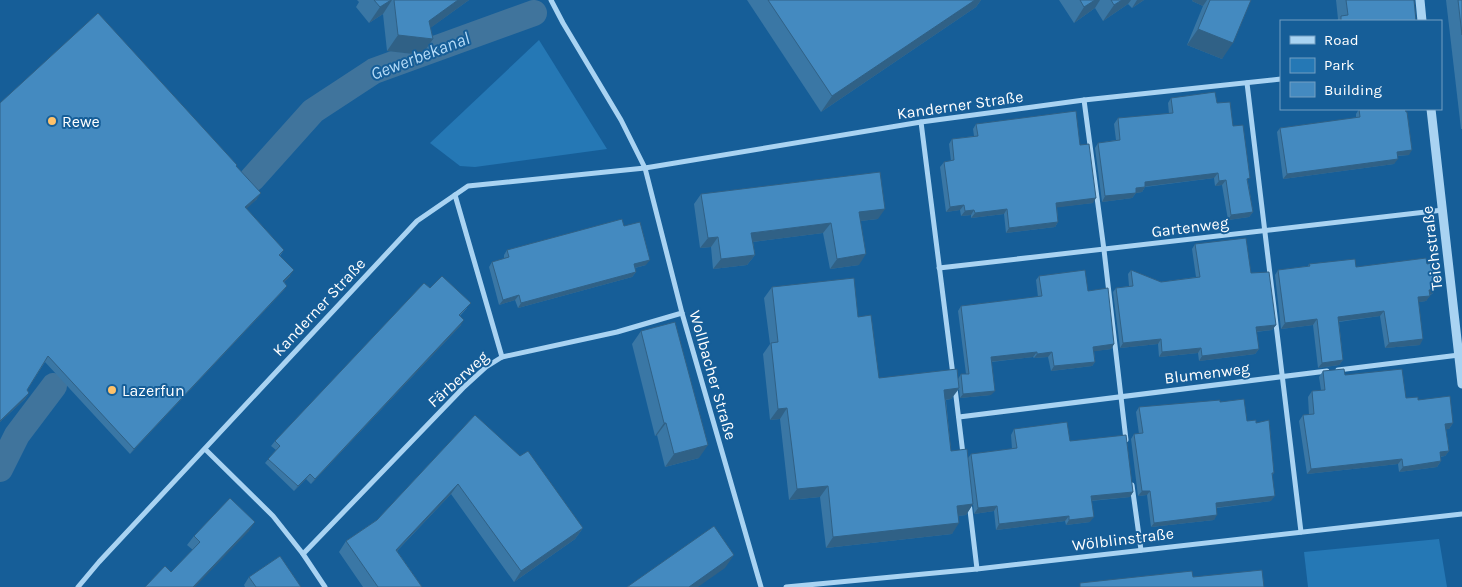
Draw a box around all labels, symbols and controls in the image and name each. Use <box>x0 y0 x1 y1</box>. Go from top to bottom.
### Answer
legend <box>1280 20 1442 110</box>
water label: Gewerbekanal <box>367 27 473 85</box>
text: Road <box>1324 31 1359 49</box>
text: Park <box>1324 56 1354 74</box>
text: Building <box>1324 81 1382 99</box>
street label: Kanderner Straße <box>896 87 1024 123</box>
place label: Rewe <box>62 112 100 131</box>
marker: Rewe <box>46 115 58 127</box>
street label: Teichstraße <box>1417 205 1447 291</box>
street label: Gartenweg <box>1150 213 1230 241</box>
street label: Kanderner Straße <box>269 254 369 360</box>
street label: Wollbacher Straße <box>685 308 741 442</box>
street label: Färberweg <box>424 347 492 411</box>
street label: Blumenweg <box>1163 358 1251 388</box>
place label: Lazerfun <box>122 381 185 400</box>
marker: Lazerfun <box>106 384 118 396</box>
street label: Wölblinstraße <box>1071 523 1175 555</box>

